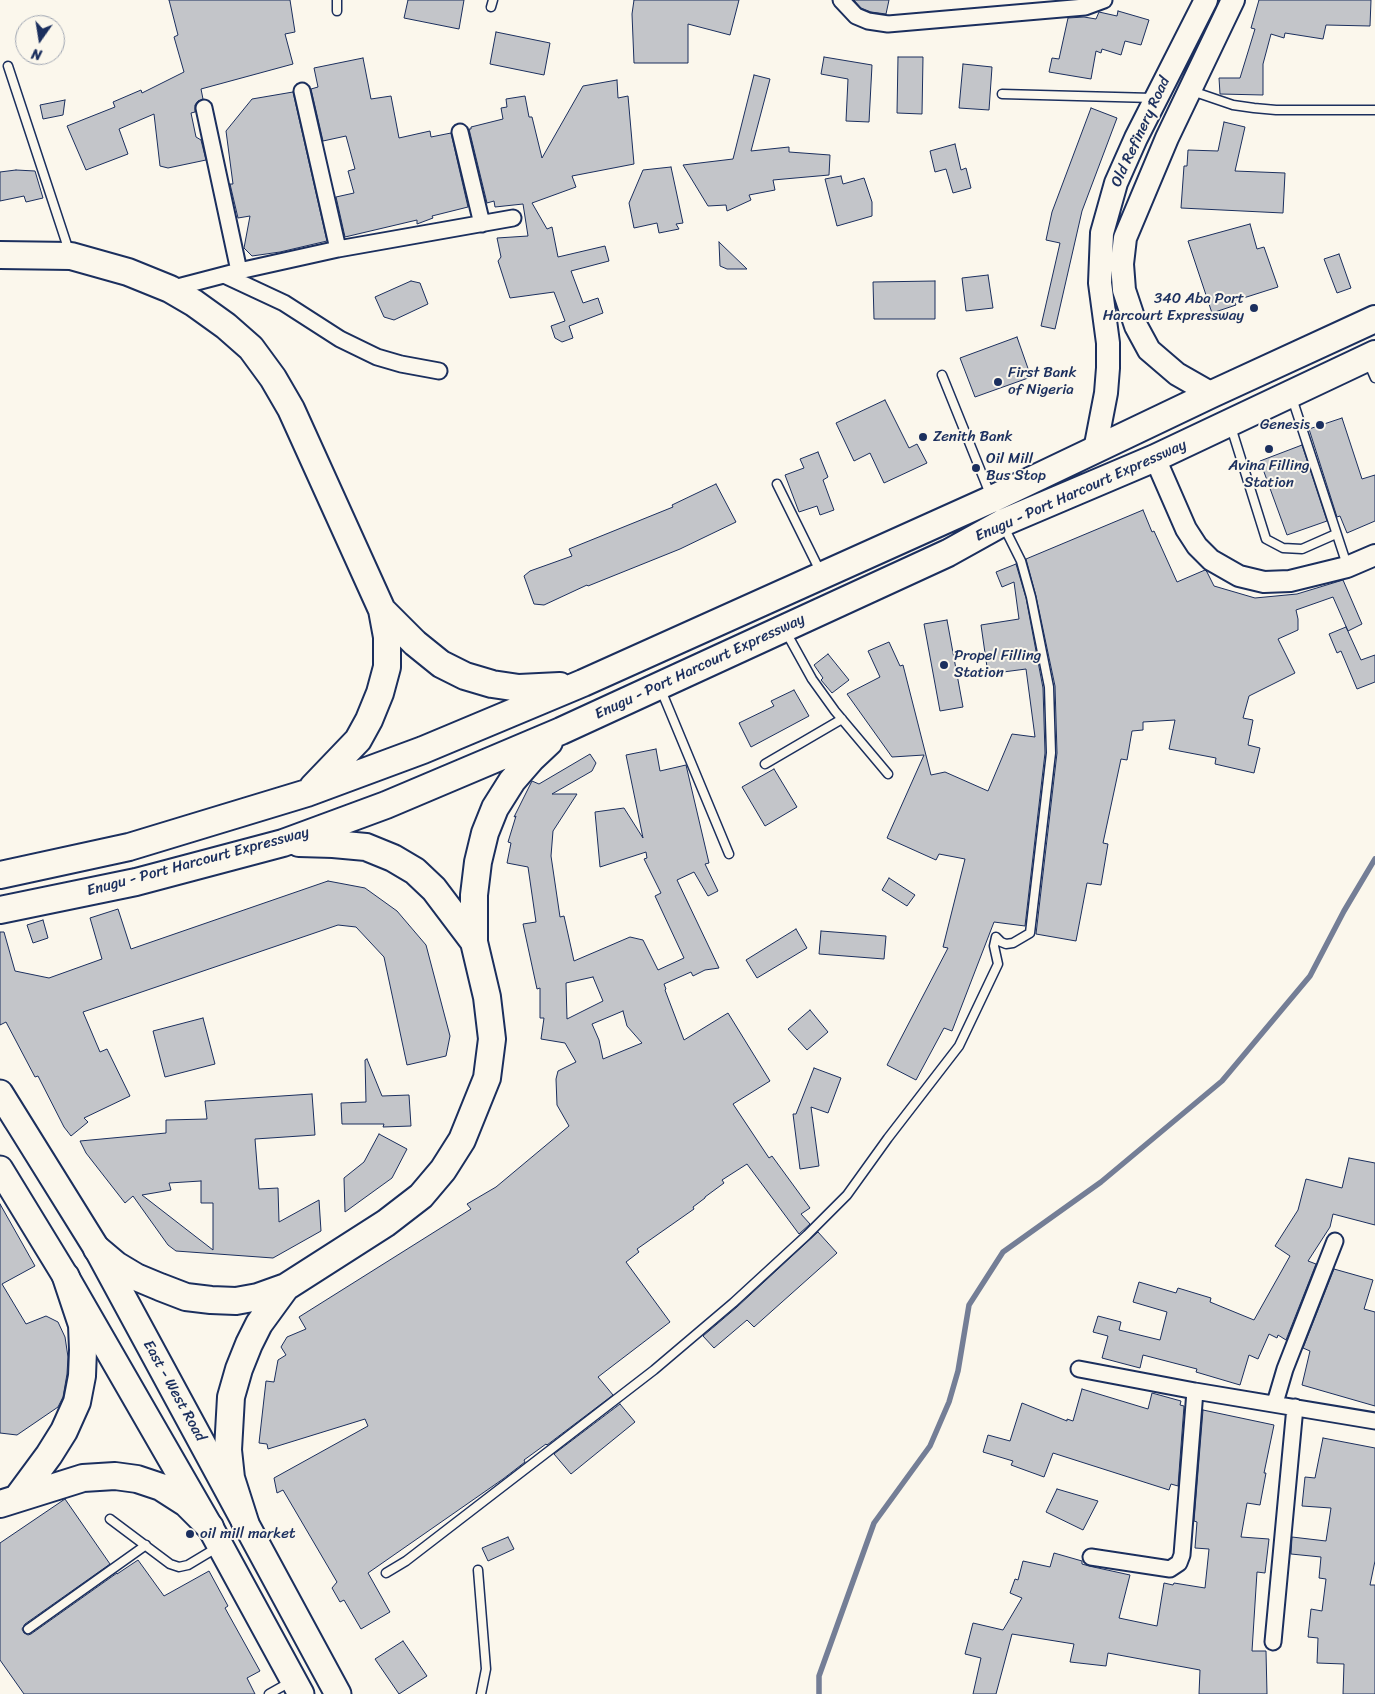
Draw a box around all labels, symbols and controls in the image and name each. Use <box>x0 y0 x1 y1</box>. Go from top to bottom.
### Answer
north arrow <box>15 15 65 65</box>
text: N <box>29 41 44 67</box>
street label: Old Refinery Road <box>1108 74 1174 190</box>
place label: 340 Aba Port Harcourt Expressway <box>1103 290 1244 325</box>
marker: 340 Aba Port Harcourt Expressway <box>1248 302 1260 314</box>
place label: First Bank of Nigeria <box>1008 364 1076 399</box>
marker: First Bank of Nigeria <box>992 376 1004 388</box>
place label: Genesis <box>1260 416 1310 434</box>
marker: Genesis <box>1314 419 1326 431</box>
place label: Zenith Bank <box>933 428 1012 446</box>
marker: Zenith Bank <box>917 431 929 443</box>
street label: Enugu - Port Harcourt Expressway <box>973 436 1189 546</box>
marker: Avina Filling Station <box>1263 443 1275 455</box>
place label: Oil Mill Bus Stop <box>986 450 1046 485</box>
place label: Avina Filling Station <box>1228 457 1310 492</box>
marker: Oil Mill Bus Stop <box>970 462 982 474</box>
street label: Enugu - Port Harcourt Expressway <box>592 610 808 724</box>
place label: Propel Filling Station <box>954 647 1041 682</box>
marker: Propel Filling Station <box>938 659 950 671</box>
street label: Enugu - Port Harcourt Expressway <box>85 824 311 900</box>
street label: East - West Road <box>139 1337 209 1445</box>
place label: oil mill market <box>200 1525 295 1543</box>
marker: oil mill market <box>184 1528 196 1540</box>

